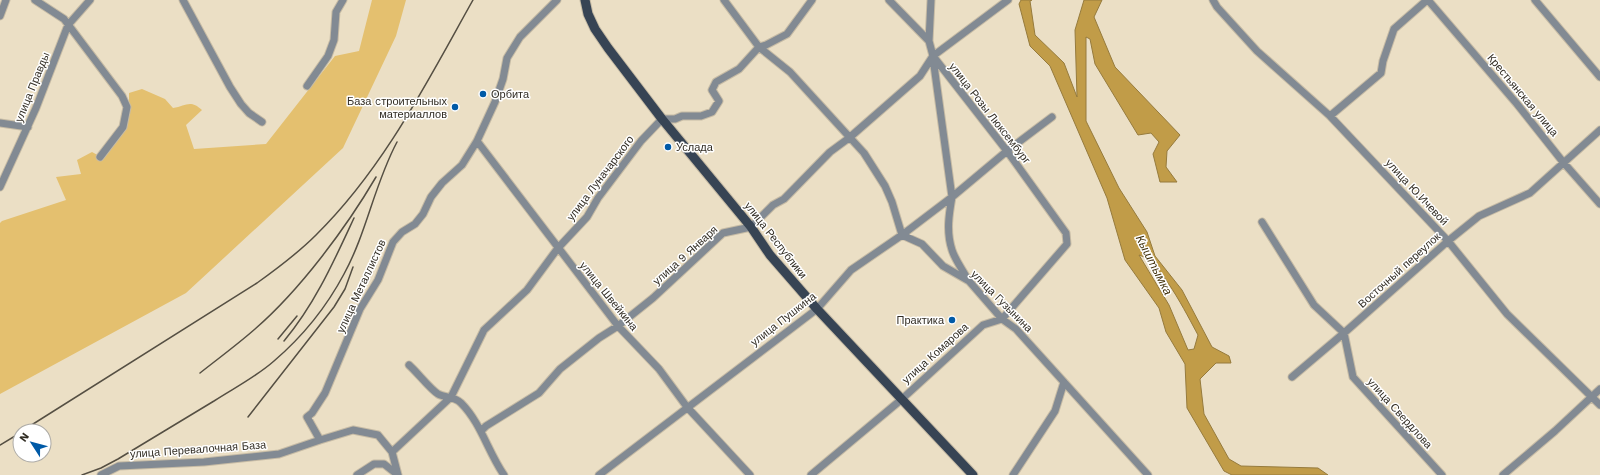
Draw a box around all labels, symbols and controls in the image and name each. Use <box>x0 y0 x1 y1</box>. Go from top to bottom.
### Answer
street label: улица Правды <box>13 50 52 124</box>
street label: Крестьянская улица <box>1484 51 1561 140</box>
street label: улица Розы Люксембург <box>946 60 1033 166</box>
place label: Орбита <box>491 88 530 101</box>
marker: Орбита <box>478 89 488 99</box>
place label: База cтроительных материаллов <box>347 95 447 121</box>
marker: База cтроительных материаллов <box>450 102 460 112</box>
street label: улица Луначарского <box>564 133 637 223</box>
place label: Услада <box>676 141 714 154</box>
marker: Услада <box>663 142 673 152</box>
street label: улица Ю.Ичевой <box>1383 157 1451 228</box>
street label: улица Республики <box>742 200 809 281</box>
street label: улица 9 Января <box>650 223 720 288</box>
street label: Восточный переулок <box>1355 230 1443 311</box>
water label: Кыштымка <box>1133 233 1175 298</box>
street label: улица Металлистов <box>334 237 389 335</box>
street label: улица Швейкина <box>577 259 641 334</box>
street label: улица Гузынина <box>968 268 1036 336</box>
street label: улица Пушкина <box>748 289 819 349</box>
place label: Практика <box>897 314 945 327</box>
marker: Практика <box>947 315 957 325</box>
street label: улица Комарова <box>900 320 972 386</box>
street label: улица Свердлова <box>1364 375 1435 452</box>
north arrow <box>12 423 52 463</box>
text: N <box>17 430 32 445</box>
street label: улица Перевалочная База <box>129 438 267 461</box>

